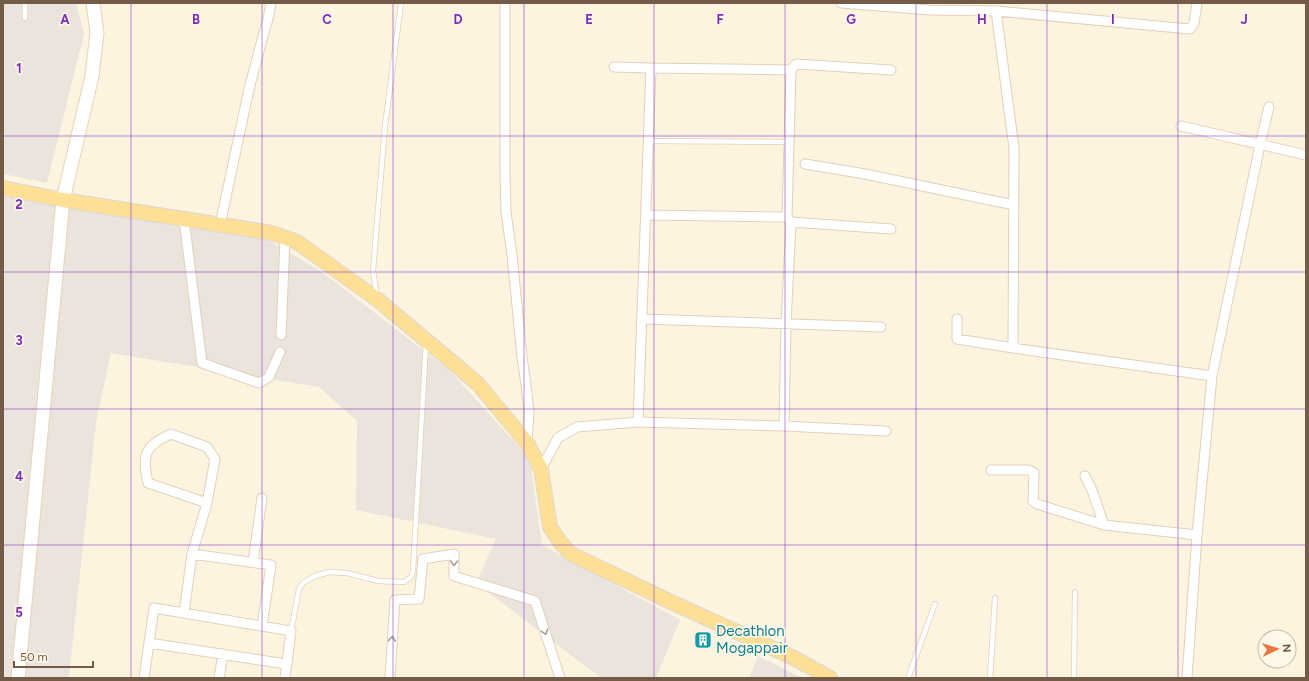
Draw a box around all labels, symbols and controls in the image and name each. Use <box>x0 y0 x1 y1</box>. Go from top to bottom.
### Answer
text: A <box>60 12 70 27</box>
text: B <box>192 12 200 27</box>
text: C <box>322 12 332 27</box>
text: D <box>453 12 463 27</box>
text: E <box>585 12 593 27</box>
text: F <box>716 12 724 27</box>
text: G <box>846 12 856 27</box>
text: H <box>977 12 987 27</box>
text: I <box>1111 12 1115 27</box>
text: J <box>1240 12 1248 27</box>
text: 1 <box>16 61 22 76</box>
text: 2 <box>15 197 23 212</box>
text: 3 <box>15 333 23 348</box>
text: 4 <box>15 469 23 484</box>
one-way arrow <box>450 560 458 566</box>
text: 5 <box>15 605 23 620</box>
place label: Decathlon Mogappair <box>716 622 788 657</box>
one-way arrow <box>540 628 549 635</box>
north arrow <box>1257 629 1297 669</box>
building icon: Decathlon Mogappair <box>693 630 713 650</box>
one-way arrow <box>388 636 397 642</box>
scale bar <box>14 643 93 669</box>
text: N <box>1280 644 1293 653</box>
text: 50 m <box>20 650 48 664</box>

